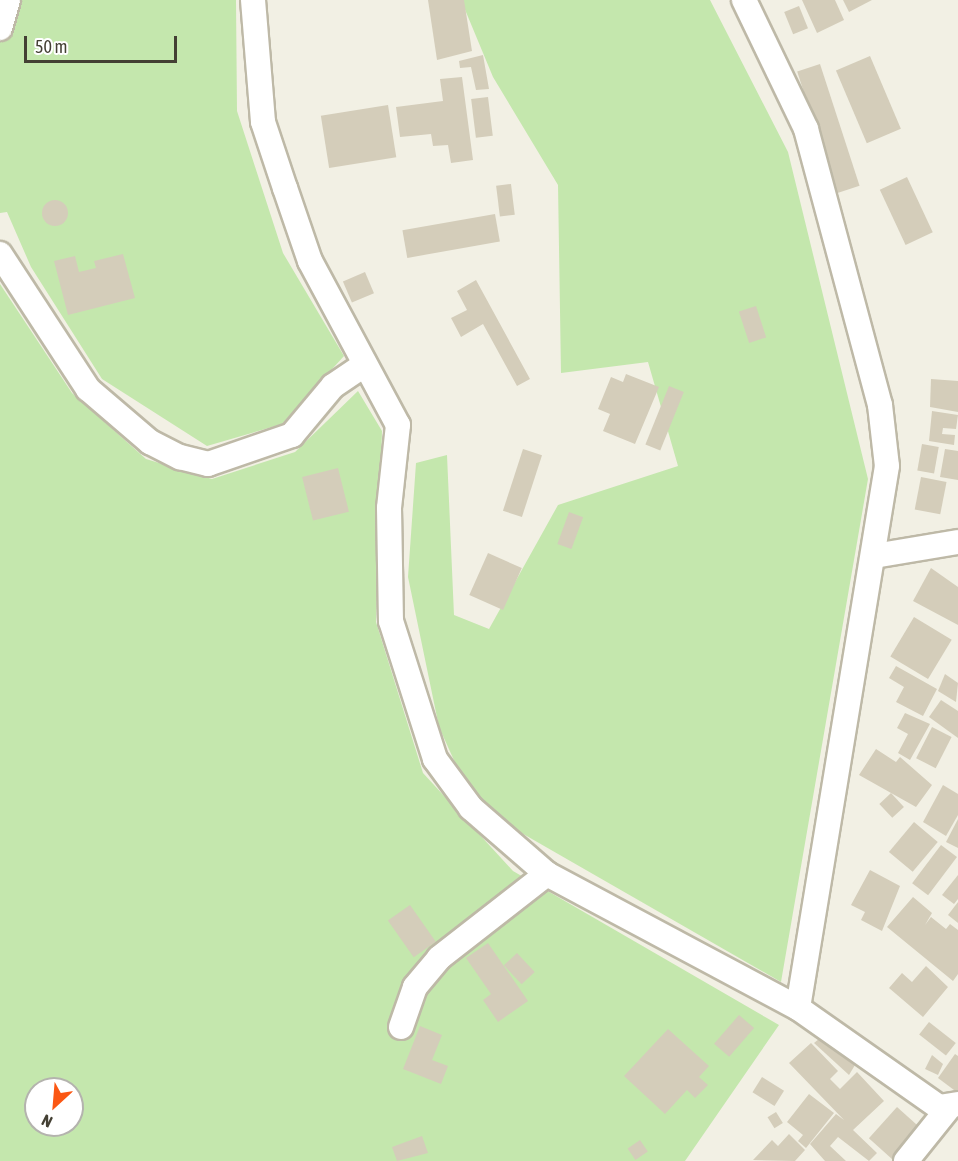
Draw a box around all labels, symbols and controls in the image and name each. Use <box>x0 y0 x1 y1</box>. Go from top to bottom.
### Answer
scale bar <box>27 24 180 62</box>
text: 50 m <box>35 36 67 57</box>
north arrow <box>24 1077 84 1137</box>
text: N <box>39 1111 55 1132</box>

